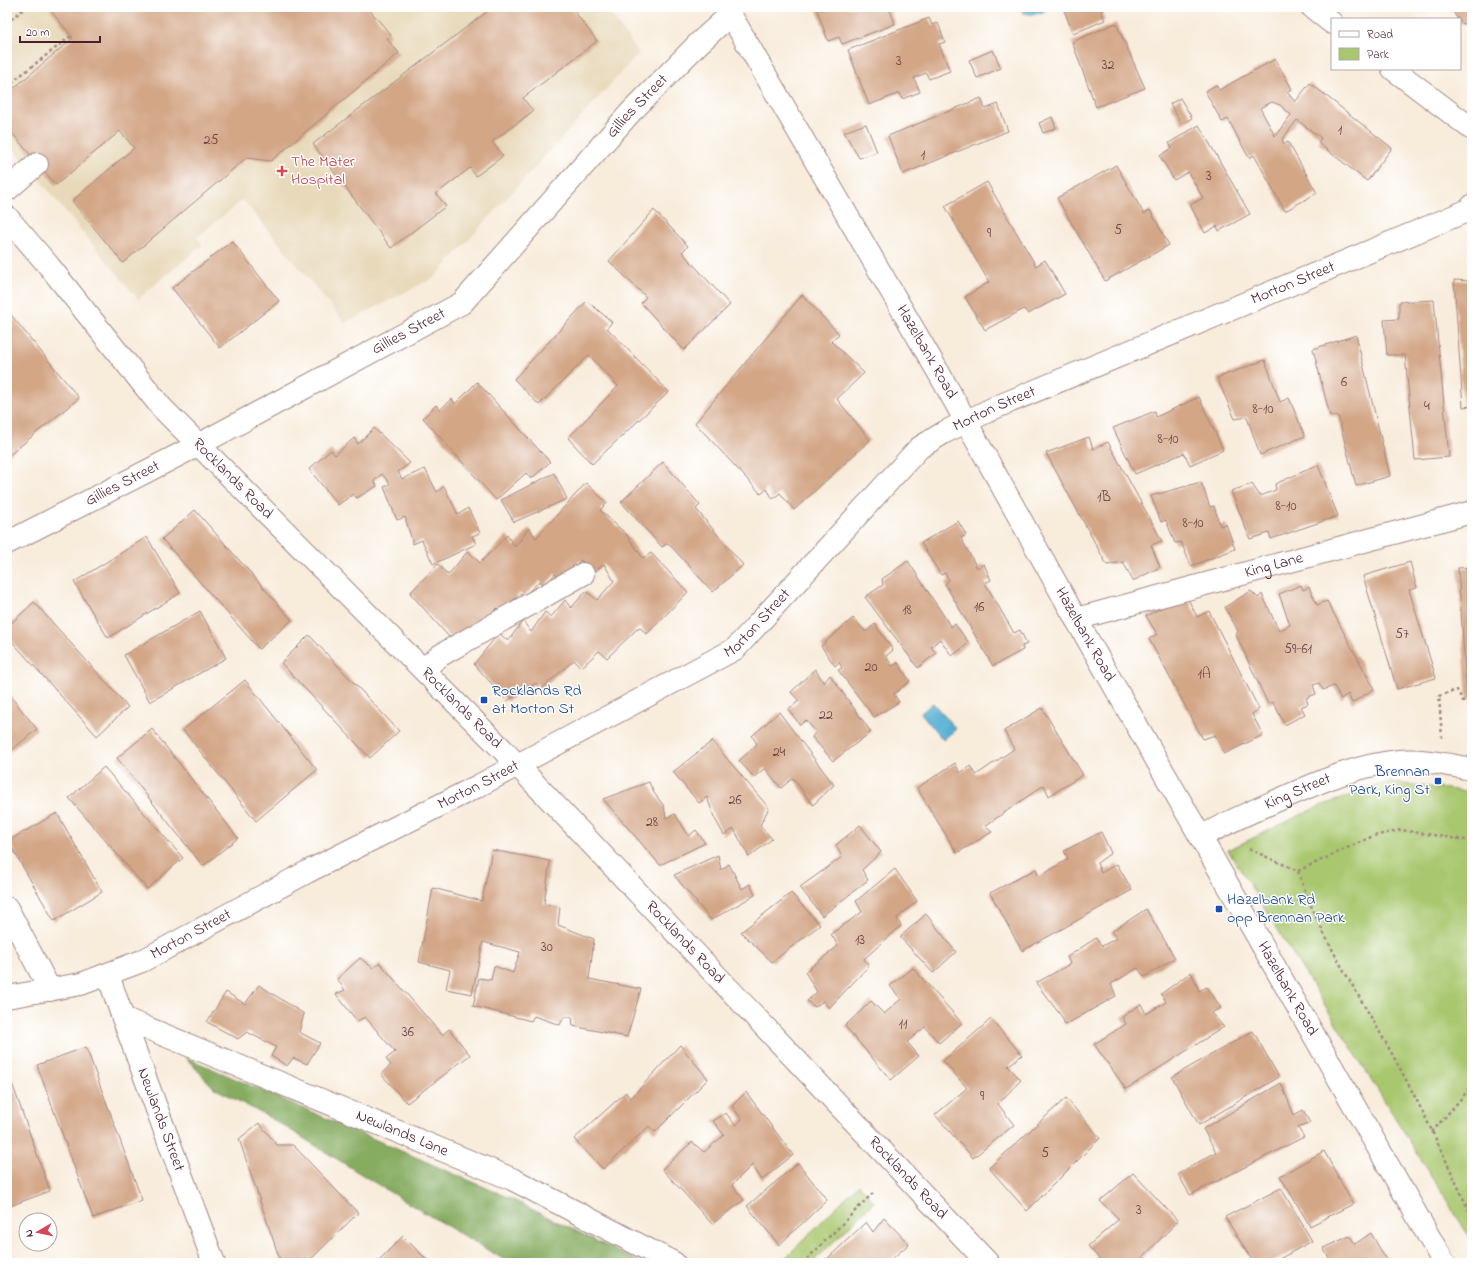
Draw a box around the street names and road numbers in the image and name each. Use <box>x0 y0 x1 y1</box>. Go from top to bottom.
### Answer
street label: Gillies Street <box>601 68 674 144</box>
street label: Morton Street <box>1247 255 1339 312</box>
street label: Hazelbank Road <box>890 300 963 404</box>
street label: Gillies Street <box>367 302 451 361</box>
street label: Morton Street <box>949 380 1040 438</box>
street label: Rocklands Road <box>186 433 279 525</box>
street label: Gillies Street <box>81 454 165 513</box>
street label: King Lane <box>1242 546 1306 585</box>
street label: Morton Street <box>720 583 797 665</box>
street label: Hazelbank Road <box>1049 583 1121 686</box>
street label: Rocklands Road <box>415 662 507 754</box>
street label: Morton Street <box>434 754 524 816</box>
street label: King Street <box>1261 767 1335 817</box>
street label: Rocklands Road <box>640 896 730 990</box>
street label: Morton Street <box>146 903 236 966</box>
street label: Hazelbank Road <box>1251 937 1324 1041</box>
street label: Newlands Street <box>131 1064 191 1175</box>
street label: Newlands Lane <box>352 1104 453 1164</box>
street label: Rocklands Road <box>862 1131 953 1225</box>

